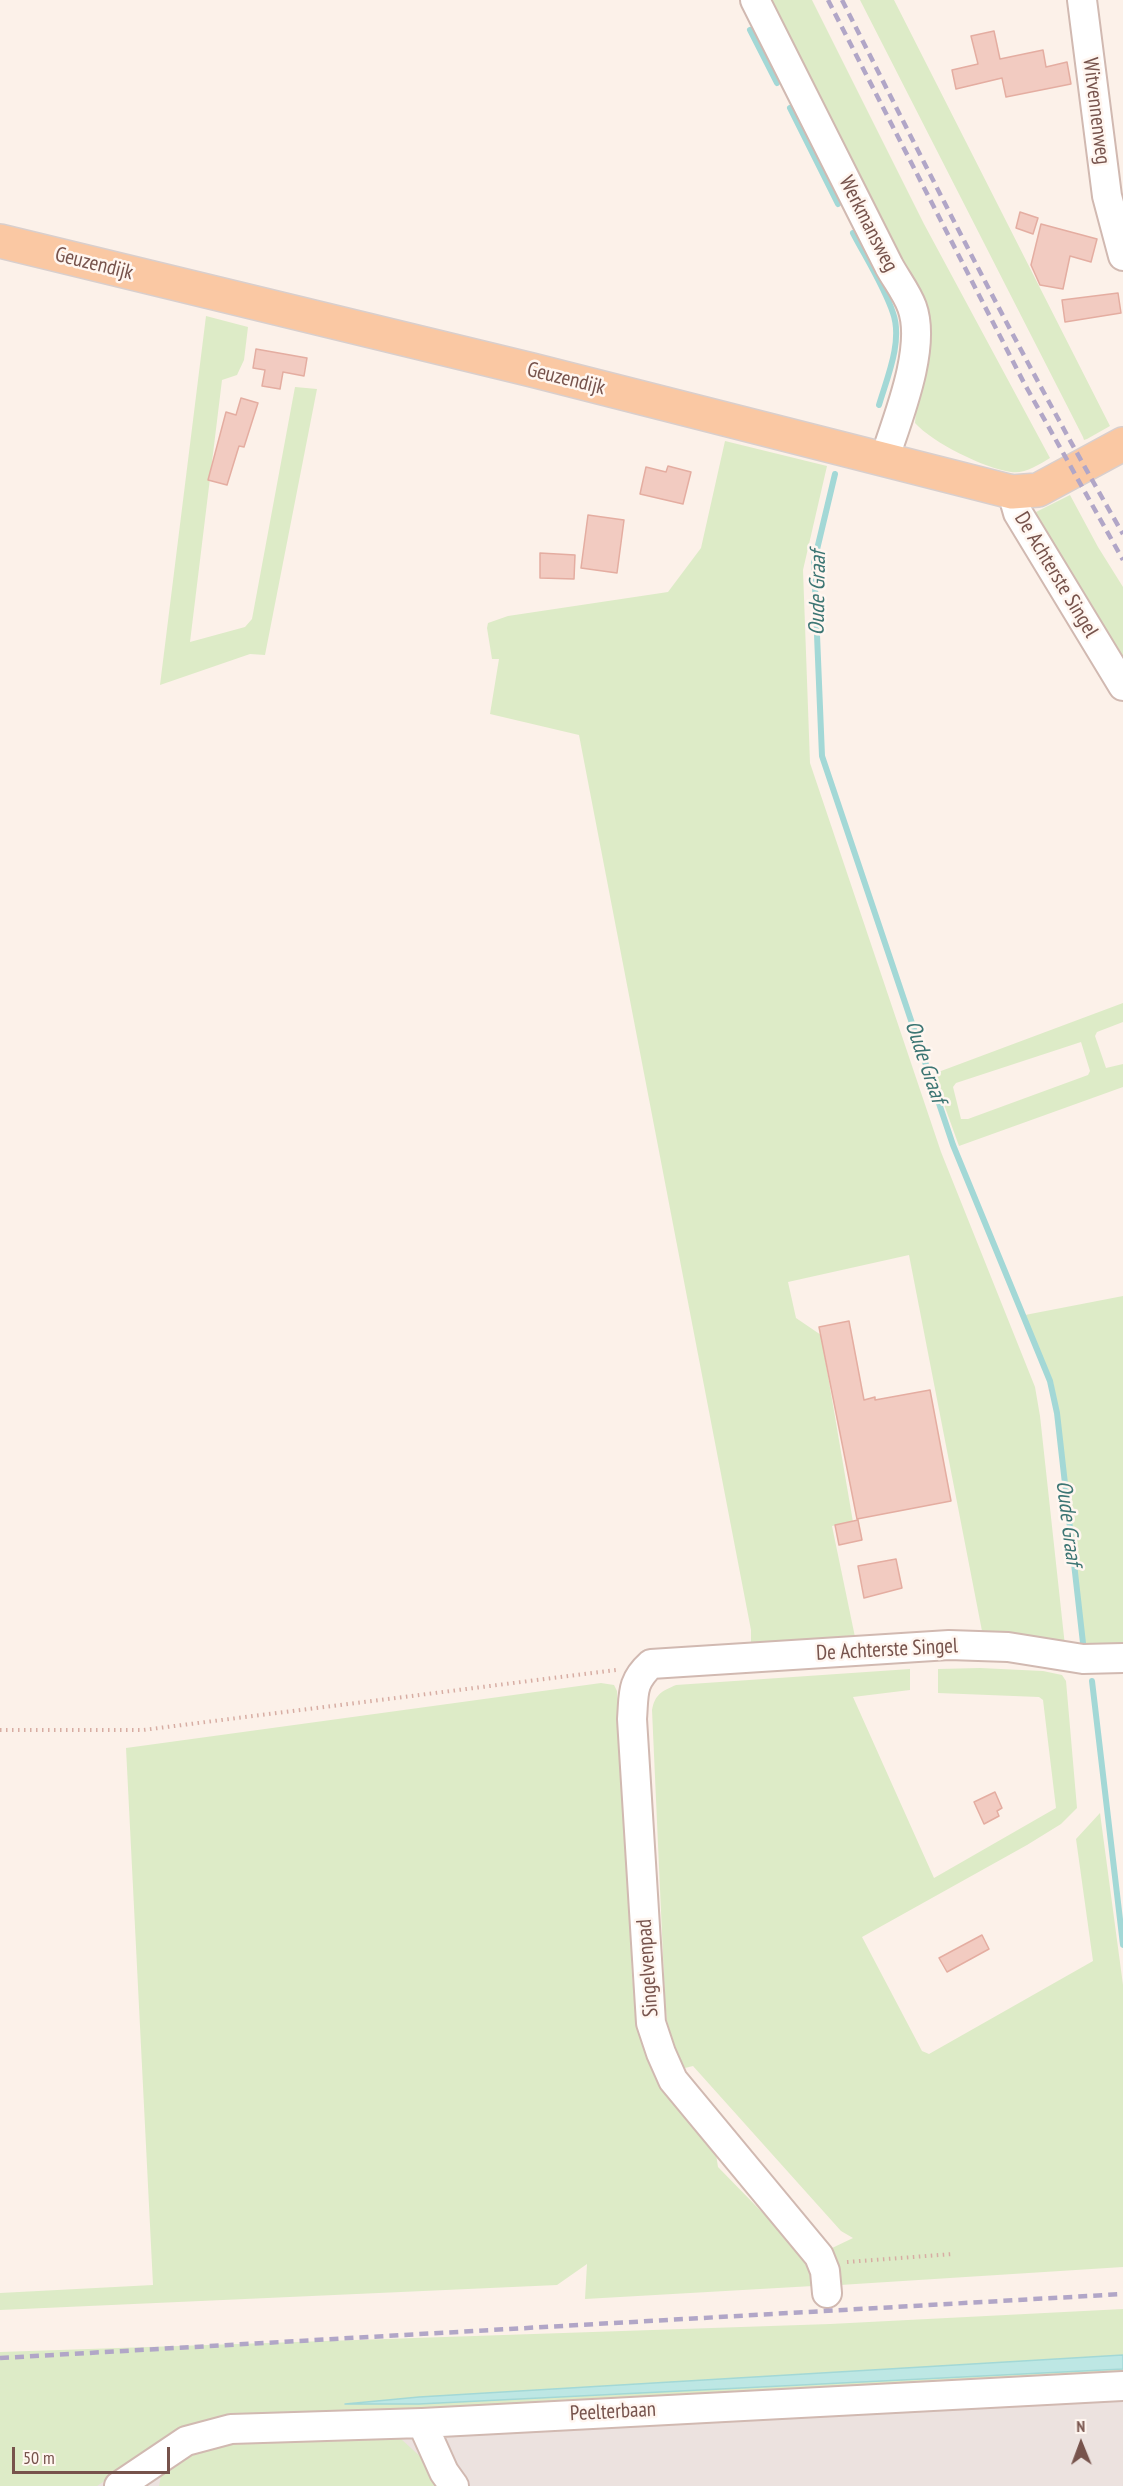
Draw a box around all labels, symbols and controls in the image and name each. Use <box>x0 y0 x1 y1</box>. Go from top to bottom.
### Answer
street label: Witvennenweg <box>1077 56 1115 166</box>
street label: Werkmansweg <box>833 172 903 276</box>
street label: Geuzendijk <box>52 242 136 286</box>
street label: Geuzendijk <box>524 357 608 401</box>
street label: De Achterste Singel <box>1009 508 1103 642</box>
water label: Oude Graaf <box>804 550 832 636</box>
water label: Oude Graaf <box>899 1018 951 1106</box>
water label: Oude Graaf <box>1050 1479 1086 1567</box>
street label: De Achterste Singel <box>816 1634 958 1666</box>
street label: Singelvenpad <box>632 1918 664 2018</box>
street label: Peelterbaan <box>569 2397 657 2427</box>
north arrow <box>1051 2414 1111 2474</box>
text: N <box>1076 2416 1085 2436</box>
scale bar <box>15 2435 172 2473</box>
text: 50 m <box>23 2446 55 2469</box>

